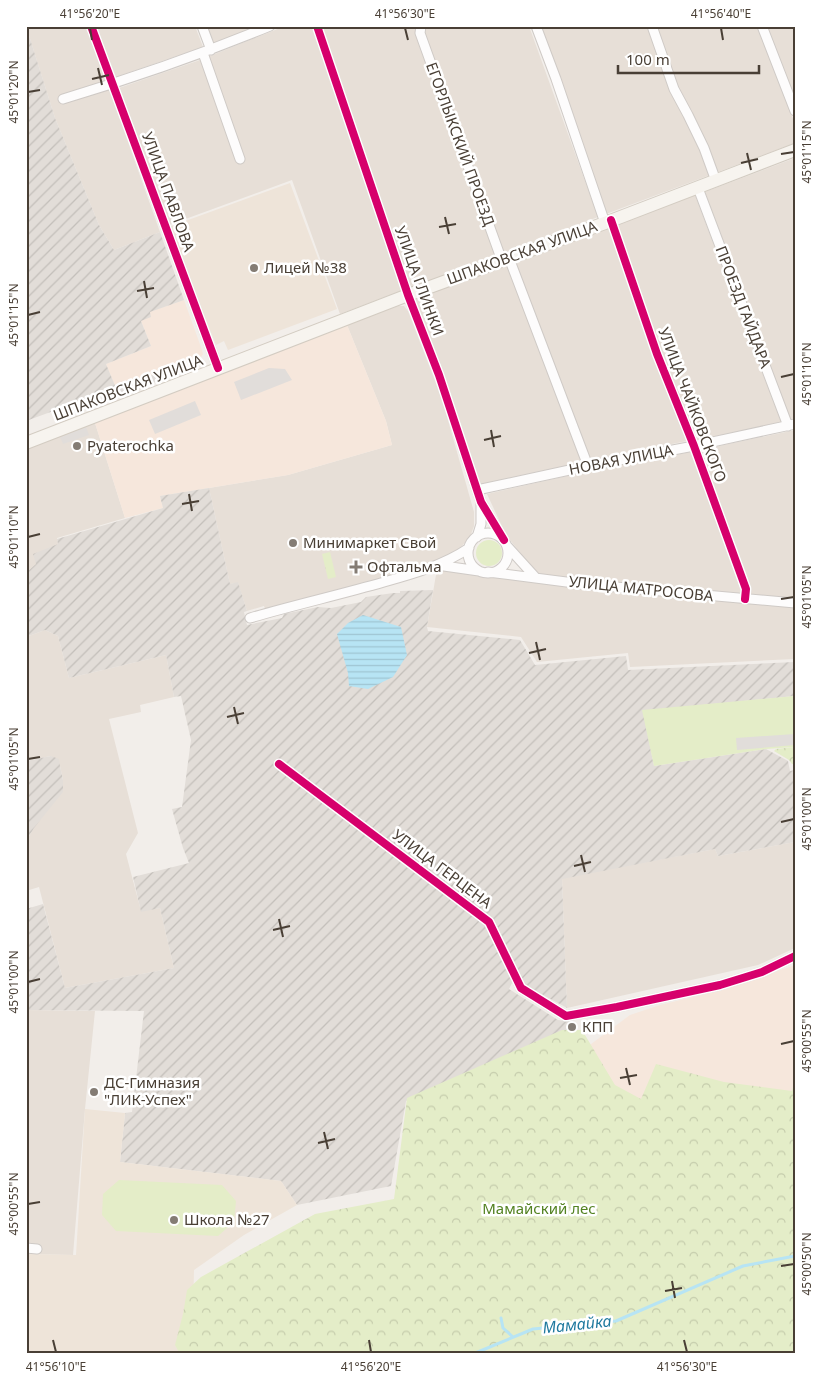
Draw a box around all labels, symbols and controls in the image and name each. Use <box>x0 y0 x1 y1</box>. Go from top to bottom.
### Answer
text: 41°56'20"E <box>60 5 120 22</box>
text: 41°56'30"E <box>375 5 435 22</box>
text: 41°56'40"E <box>691 5 751 22</box>
scale bar <box>618 42 760 74</box>
text: 100 m <box>626 49 670 69</box>
street label: ЕГОРЛЫКСКИЙ ПРОЕЗД <box>422 59 500 228</box>
text: 45°01'20"N <box>5 60 22 124</box>
text: 45°01'15"N <box>798 120 815 184</box>
street label: УЛИЦА ПАВЛОВА <box>138 129 200 255</box>
street label: ШПАКОВСКАЯ УЛИЦА <box>444 215 600 289</box>
street label: УЛИЦА ГЛИНКИ <box>391 223 449 338</box>
street label: ПРОЕЗД ГАЙДАРА <box>711 243 777 371</box>
place label: Лицей №38 <box>264 257 347 277</box>
marker: Лицей №38 <box>248 262 260 274</box>
text: 45°01'15"N <box>5 283 22 347</box>
street label: УЛИЦА ЧАЙКОВСКОГО <box>654 324 732 485</box>
text: 45°01'10"N <box>798 342 815 406</box>
street label: ШПАКОВСКАЯ УЛИЦА <box>50 349 206 425</box>
place label: Pyaterochka <box>87 435 174 455</box>
street label: НОВАЯ УЛИЦА <box>567 439 675 479</box>
marker: Pyaterochka <box>71 440 83 452</box>
text: 45°01'10"N <box>5 505 22 569</box>
place label: Минимаркет Свой <box>303 532 436 552</box>
marker: Минимаркет Свой <box>287 537 299 549</box>
place label: Офтальма <box>367 556 441 576</box>
marker: Офтальма <box>349 560 363 574</box>
text: 45°01'05"N <box>798 565 815 629</box>
street label: УЛИЦА МАТРОСОВА <box>568 570 715 606</box>
text: 45°01'05"N <box>5 727 22 791</box>
text: 45°01'00"N <box>798 787 815 851</box>
street label: УЛИЦА ГЕРЦЕНА <box>389 824 497 912</box>
text: 45°01'00"N <box>5 950 22 1014</box>
text: 45°00'55"N <box>798 1009 815 1073</box>
place label: КПП <box>582 1016 613 1036</box>
marker: КПП <box>566 1021 578 1033</box>
place label: ДС-Гимназия "ЛИК-Успех" <box>104 1072 200 1109</box>
marker: ДС-Гимназия "ЛИК-Успех" <box>88 1086 100 1098</box>
text: 45°00'55"N <box>5 1172 22 1236</box>
park label: Мамайский лес <box>482 1198 596 1218</box>
place label: Школа №27 <box>184 1209 270 1229</box>
marker: Школа №27 <box>168 1214 180 1226</box>
text: 45°00'50"N <box>798 1232 815 1296</box>
water label: Мамайка <box>541 1309 613 1339</box>
text: 41°56'10"E <box>26 1358 86 1375</box>
text: 41°56'20"E <box>341 1358 401 1375</box>
text: 41°56'30"E <box>657 1358 717 1375</box>

